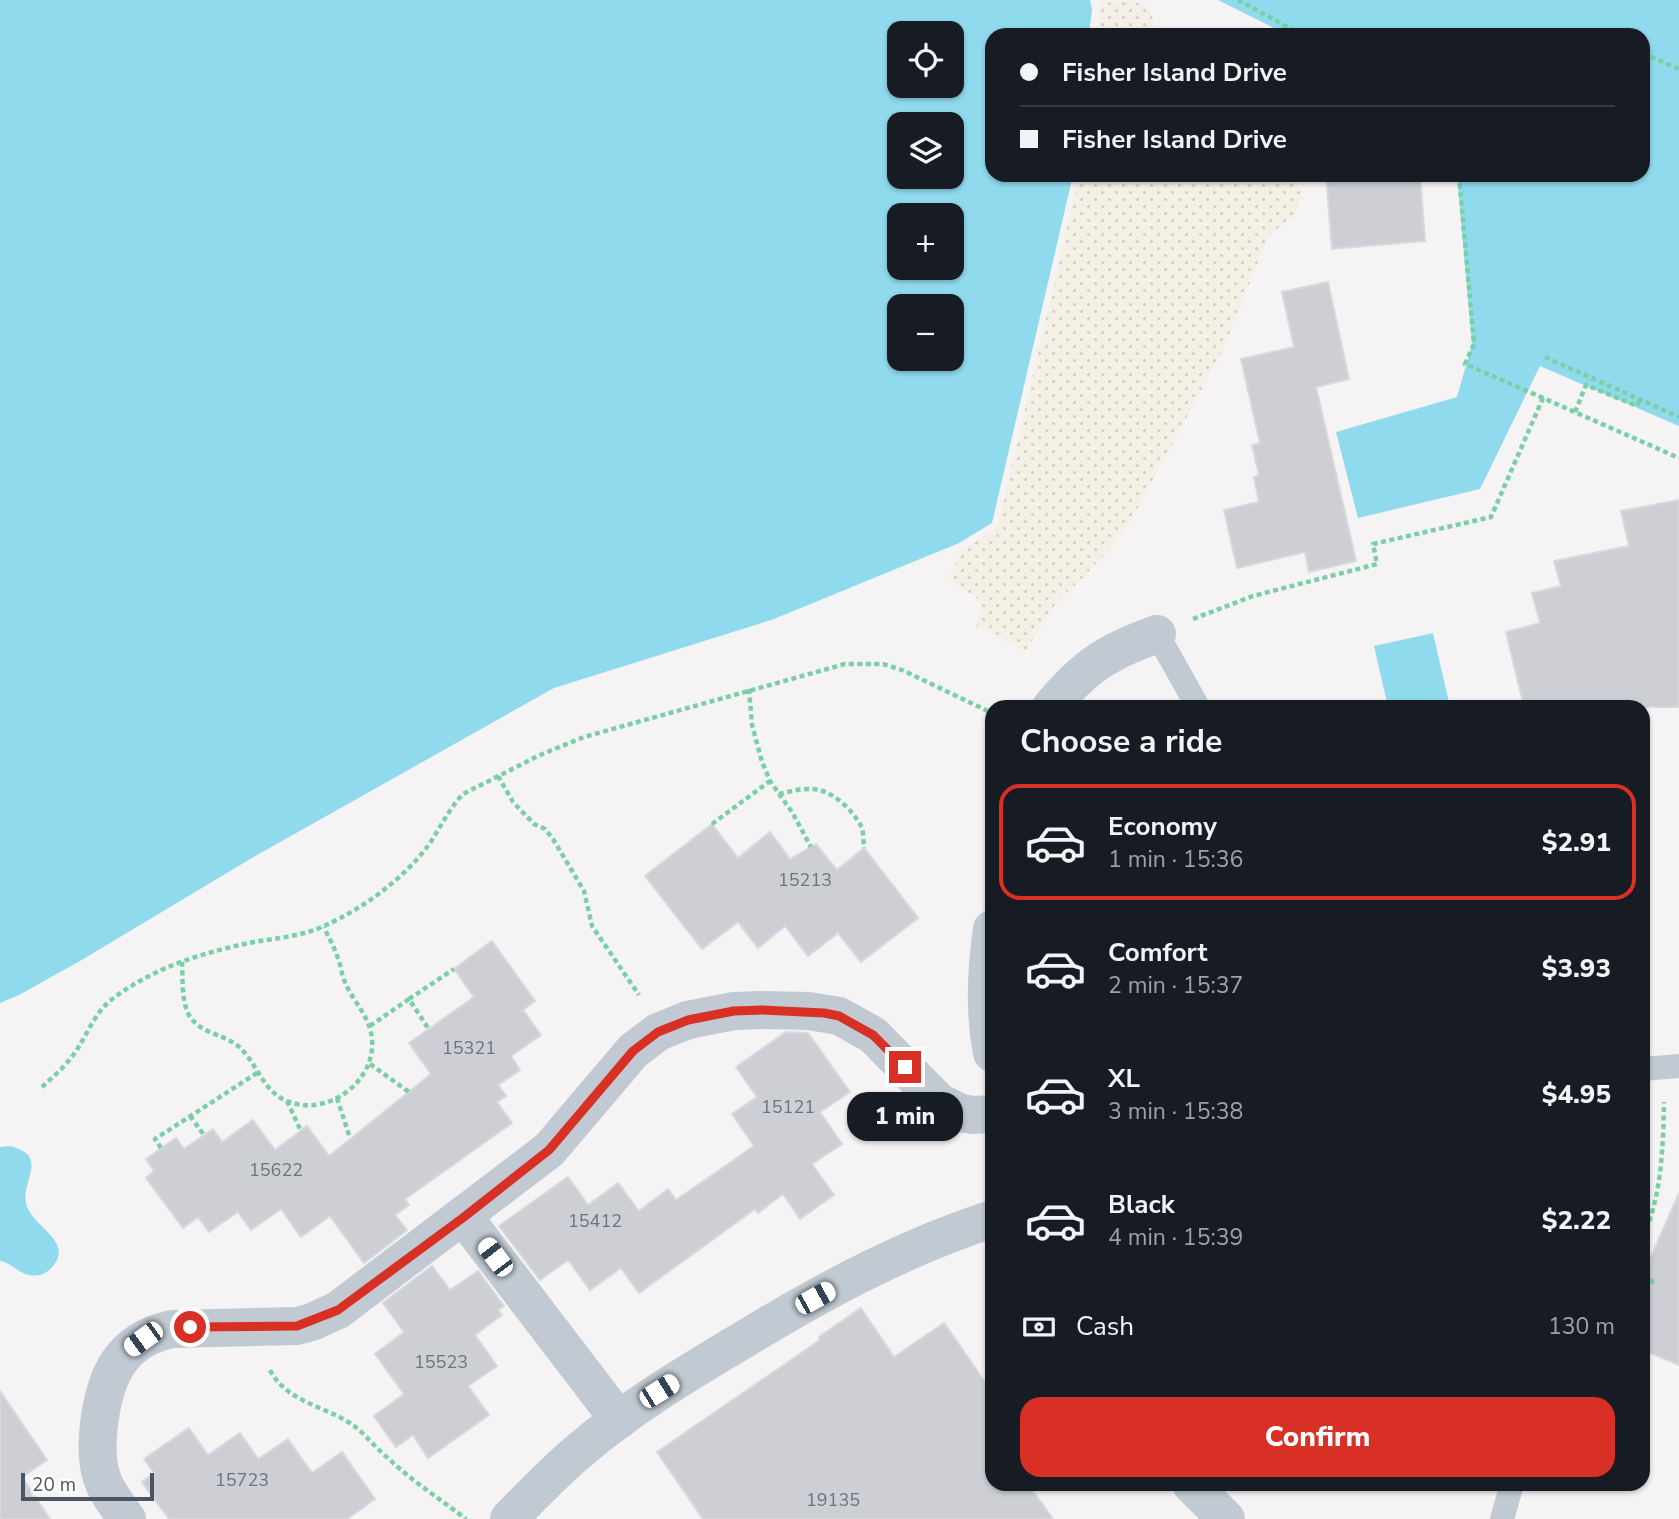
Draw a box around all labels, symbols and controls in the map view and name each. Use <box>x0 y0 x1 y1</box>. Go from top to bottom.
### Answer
map controls <box>887 21 964 371</box>
button: locate <box>887 21 964 98</box>
text: Fisher Island Drive <box>1062 55 1287 90</box>
button: layers <box>887 112 964 189</box>
text: Fisher Island Drive <box>1062 122 1287 157</box>
button: + <box>887 203 964 280</box>
button: − <box>887 294 964 371</box>
text: Choose a ride <box>1020 720 1222 763</box>
text: Economy <box>1108 809 1217 844</box>
icon: car <box>1024 811 1087 874</box>
text: $2.91 <box>1542 825 1611 860</box>
text: 1 min · 15:36 <box>1108 844 1243 875</box>
house number: 15213 <box>778 868 832 892</box>
text: Comfort <box>1108 935 1208 970</box>
icon: car <box>1024 937 1087 1000</box>
text: $3.93 <box>1542 951 1611 986</box>
text: 2 min · 15:37 <box>1108 970 1243 1001</box>
house number: 15321 <box>442 1036 496 1060</box>
route end <box>889 1051 921 1083</box>
text: XL <box>1108 1061 1140 1096</box>
icon: car <box>1024 1063 1087 1126</box>
text: $4.95 <box>1542 1077 1611 1112</box>
callout: 1 min <box>847 1092 963 1140</box>
house number: 15121 <box>761 1095 815 1119</box>
text: 3 min · 15:38 <box>1108 1096 1243 1127</box>
text: 1 min <box>875 1101 935 1132</box>
house number: 15622 <box>249 1158 303 1182</box>
text: Black <box>1108 1187 1175 1222</box>
icon: car <box>1024 1189 1087 1252</box>
text: $2.22 <box>1542 1203 1611 1238</box>
house number: 15412 <box>568 1209 622 1233</box>
text: 4 min · 15:39 <box>1108 1222 1243 1253</box>
car <box>474 1234 517 1280</box>
car <box>792 1279 839 1317</box>
icon: cash <box>1020 1308 1058 1346</box>
text: Cash <box>1076 1309 1134 1344</box>
route start <box>174 1311 206 1343</box>
text: 130 m <box>1548 1311 1615 1342</box>
car <box>120 1318 167 1360</box>
house number: 15523 <box>414 1350 468 1374</box>
car <box>636 1371 683 1411</box>
button: Confirm <box>1020 1397 1615 1477</box>
house number: 15723 <box>215 1468 269 1492</box>
scale bar <box>21 1470 154 1502</box>
text: 20 m <box>32 1472 76 1498</box>
house number: 19135 <box>806 1488 860 1512</box>

